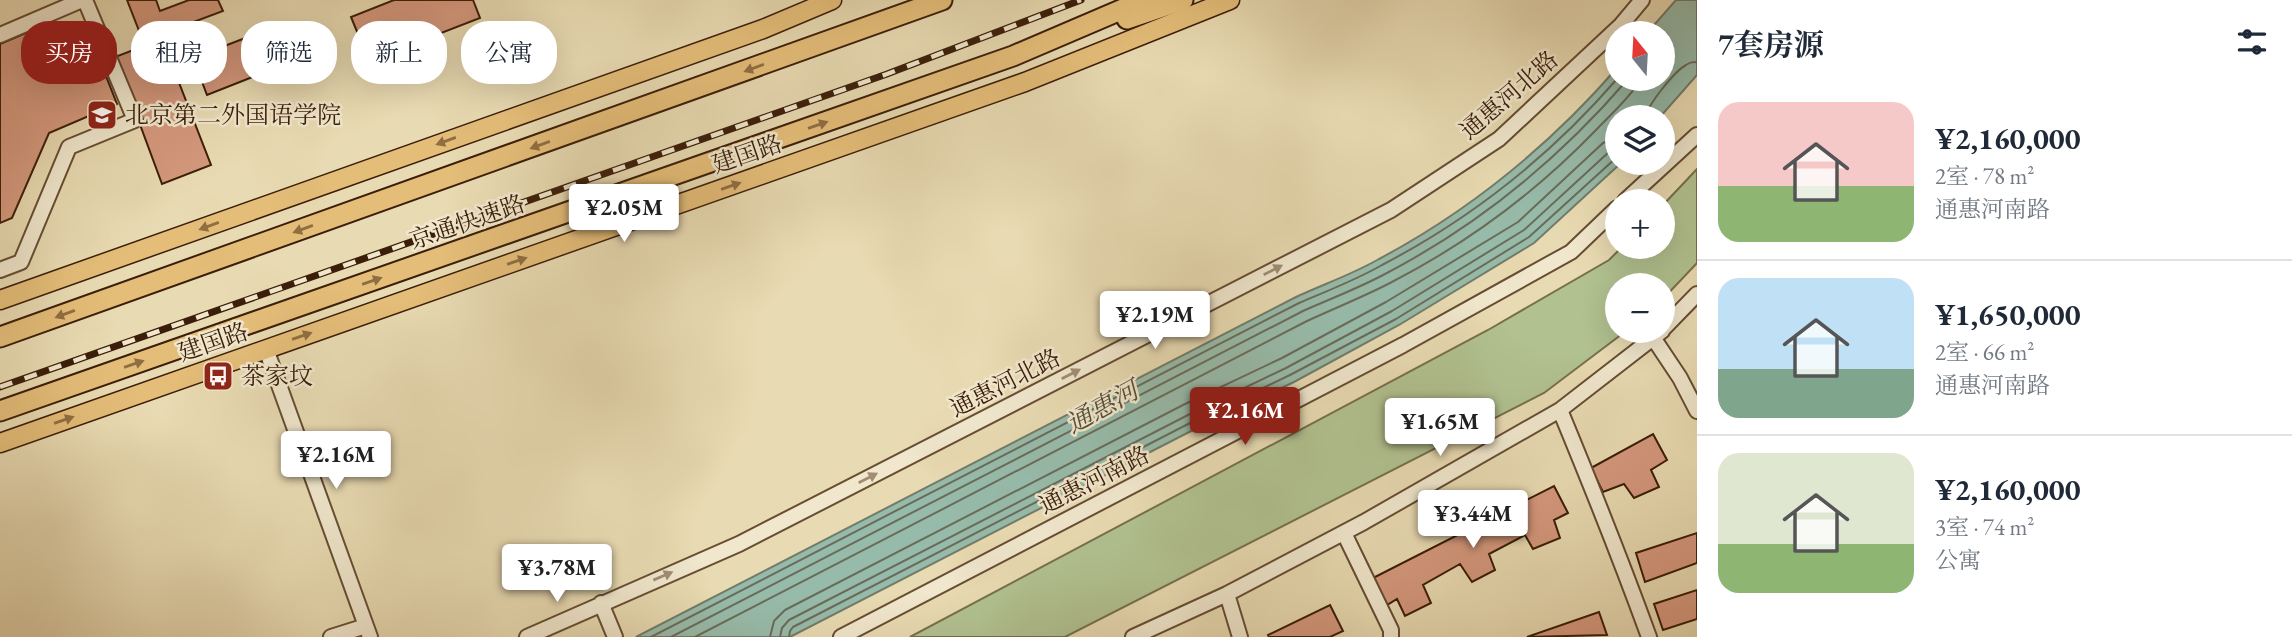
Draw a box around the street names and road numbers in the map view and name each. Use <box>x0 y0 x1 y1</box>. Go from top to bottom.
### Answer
street label: 通惠河北路 <box>1453 44 1564 146</box>
street label: 建国路 <box>708 127 786 180</box>
street label: 京通快速路 <box>405 187 529 256</box>
street label: 建国路 <box>174 315 252 368</box>
street label: 通惠河北路 <box>944 342 1065 424</box>
street label: 通惠河南路 <box>1033 439 1154 521</box>

